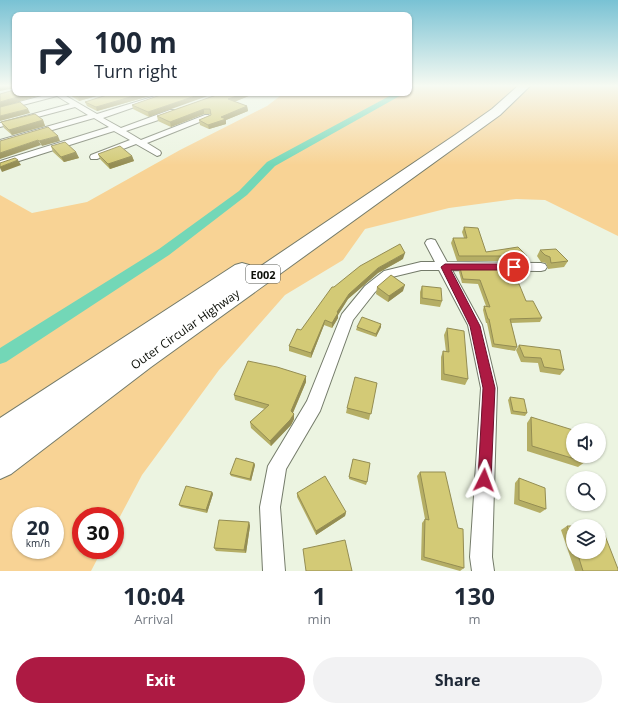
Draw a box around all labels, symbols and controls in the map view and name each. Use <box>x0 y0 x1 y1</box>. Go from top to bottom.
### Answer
text: 100 m <box>94 23 177 61</box>
icon: right <box>28 28 80 80</box>
text: Turn right <box>94 59 177 83</box>
pin <box>497 250 531 284</box>
icon: arrive <box>503 256 525 278</box>
road number: E002 <box>246 265 280 283</box>
street label: Outer Circular Highway <box>127 284 244 373</box>
map controls <box>566 423 606 559</box>
button: sound <box>566 423 606 463</box>
position arrow <box>463 459 505 501</box>
button: search <box>566 471 606 511</box>
speed limit sign: 30 <box>72 507 124 559</box>
text: 20 <box>27 514 49 541</box>
button: layers <box>566 519 606 559</box>
text: km/h <box>26 536 50 550</box>
text: 10:04 <box>123 579 185 612</box>
text: 1 <box>312 579 326 612</box>
text: 130 <box>454 579 495 612</box>
text: Arrival <box>134 610 173 628</box>
text: min <box>308 610 331 628</box>
text: m <box>468 610 480 628</box>
button: Exit <box>16 657 305 703</box>
button: Share <box>313 657 602 703</box>

